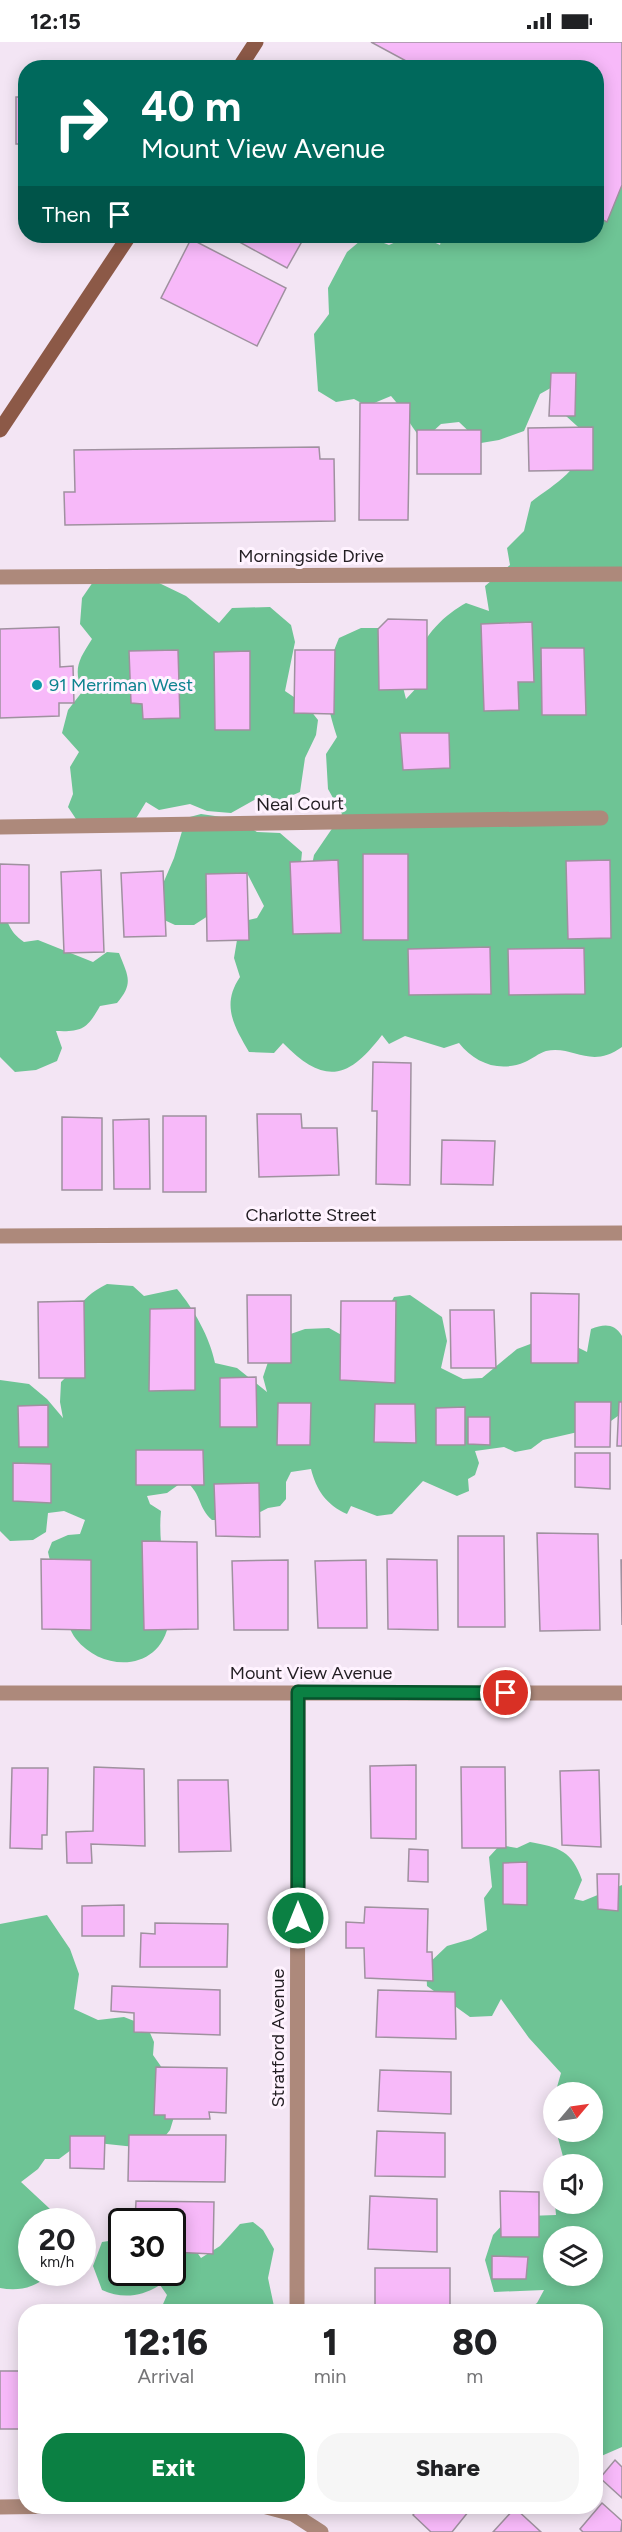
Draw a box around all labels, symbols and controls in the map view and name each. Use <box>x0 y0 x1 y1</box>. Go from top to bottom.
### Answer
text: 12:15 <box>30 8 81 35</box>
text: 40 m <box>141 81 241 132</box>
icon: right <box>42 84 120 162</box>
text: Mount View Avenue <box>141 132 385 165</box>
icon: arrive <box>103 198 136 231</box>
text: Then <box>42 201 91 228</box>
street label: Morningside Drive <box>238 545 384 567</box>
place label: 91 Merriman West <box>49 674 193 696</box>
marker: 91 Merriman West <box>30 678 44 692</box>
street label: Neal Court <box>256 792 344 816</box>
street label: Charlotte Street <box>246 1204 377 1226</box>
street label: Mount View Avenue <box>230 1662 393 1684</box>
pin <box>480 1667 531 1718</box>
icon: arrive <box>489 1676 522 1709</box>
position arrow <box>266 1886 330 1950</box>
street label: Stratford Avenue <box>267 1968 289 2107</box>
north arrow <box>543 2082 603 2142</box>
map controls <box>543 2082 603 2286</box>
button: sound <box>543 2154 603 2214</box>
speed limit sign: 30 <box>108 2208 186 2286</box>
text: 20 <box>39 2221 75 2258</box>
button: layers <box>543 2226 603 2286</box>
text: km/h <box>40 2253 74 2271</box>
text: 12:16 <box>124 2321 208 2364</box>
text: 1 <box>322 2321 338 2364</box>
text: 80 <box>452 2321 497 2364</box>
text: Arrival <box>138 2364 194 2388</box>
text: min <box>314 2364 346 2388</box>
text: m <box>466 2364 483 2388</box>
button: Exit <box>42 2433 305 2502</box>
button: Share <box>317 2433 579 2502</box>

